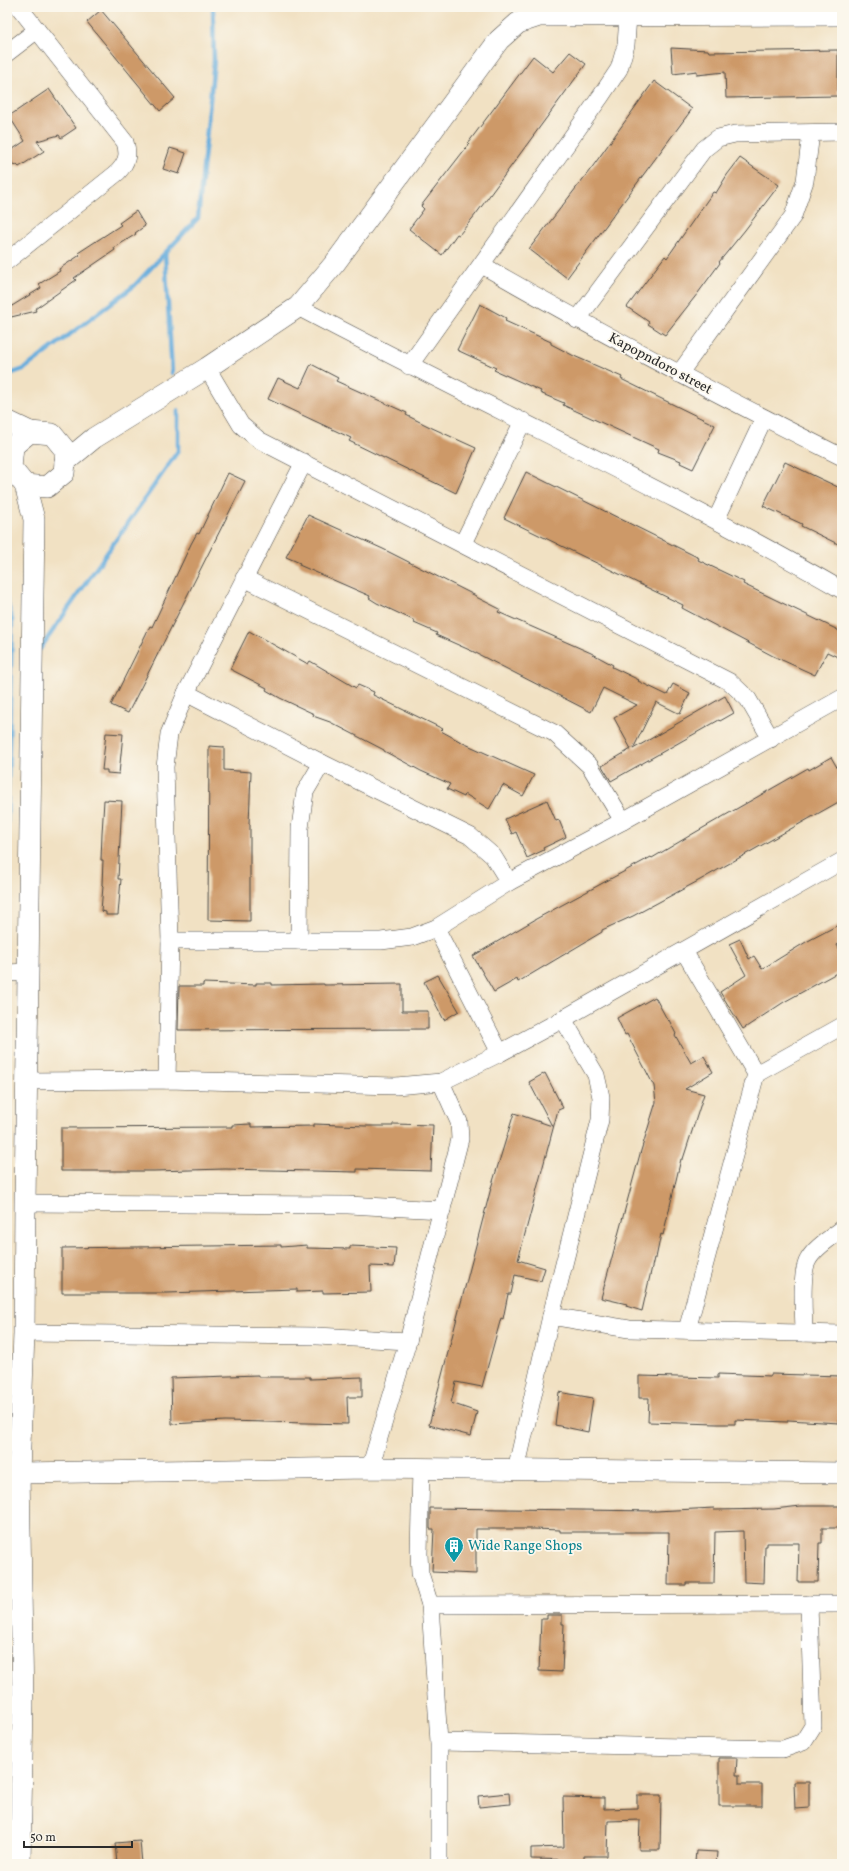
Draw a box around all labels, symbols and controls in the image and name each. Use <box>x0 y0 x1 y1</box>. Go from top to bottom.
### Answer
street label: Kapopndoro street <box>605 329 715 399</box>
building icon: Wide Range Shops <box>443 1535 465 1563</box>
place label: Wide Range Shops <box>468 1537 582 1556</box>
scale bar <box>24 1823 132 1849</box>
text: 50 m <box>30 1830 56 1846</box>

